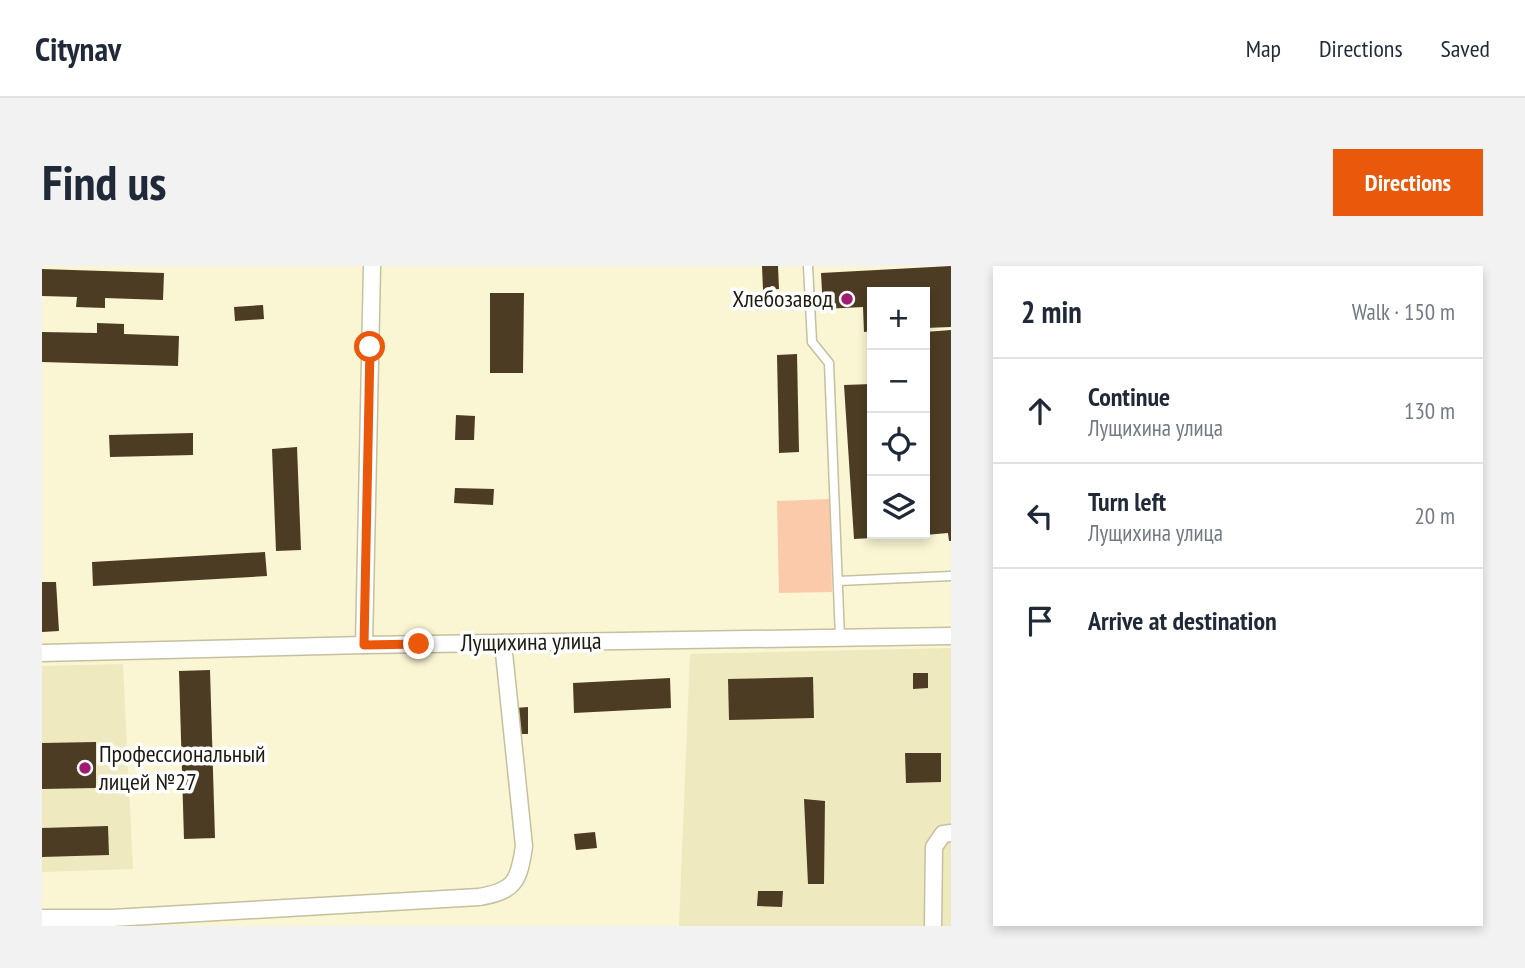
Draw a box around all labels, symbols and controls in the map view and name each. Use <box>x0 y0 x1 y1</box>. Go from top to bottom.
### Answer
text: Citynav <box>35 27 121 70</box>
text: Map <box>1246 33 1281 64</box>
text: Directions <box>1319 33 1403 64</box>
text: Saved <box>1441 33 1490 64</box>
button: Directions <box>1333 149 1483 216</box>
text: Find us <box>42 150 166 214</box>
place label: Хлебозавод <box>732 283 833 314</box>
map controls <box>867 287 930 539</box>
button: + <box>867 287 930 350</box>
marker: Хлебозавод <box>839 291 855 307</box>
text: 2 min <box>1021 292 1082 331</box>
text: Walk · 150 m <box>1352 297 1455 326</box>
route start <box>354 331 385 362</box>
button: − <box>867 350 930 413</box>
text: Continue <box>1088 380 1170 413</box>
icon: ahead <box>1021 392 1059 430</box>
text: 130 m <box>1404 396 1455 425</box>
button: locate <box>867 413 930 476</box>
text: Лущихина улица <box>1088 413 1223 442</box>
button: layers <box>867 476 930 539</box>
text: Turn left <box>1088 485 1166 518</box>
icon: left <box>1021 497 1059 535</box>
text: 20 m <box>1414 501 1455 530</box>
text: Лущихина улица <box>1088 518 1223 547</box>
icon: arrive <box>1021 602 1059 640</box>
text: Arrive at destination <box>1088 604 1277 637</box>
street label: Лущихина улица <box>459 625 602 658</box>
route end <box>403 628 434 659</box>
place label: Профессиональный лицей №27 <box>98 738 266 797</box>
marker: Профессиональный лицей №27 <box>77 760 93 776</box>

